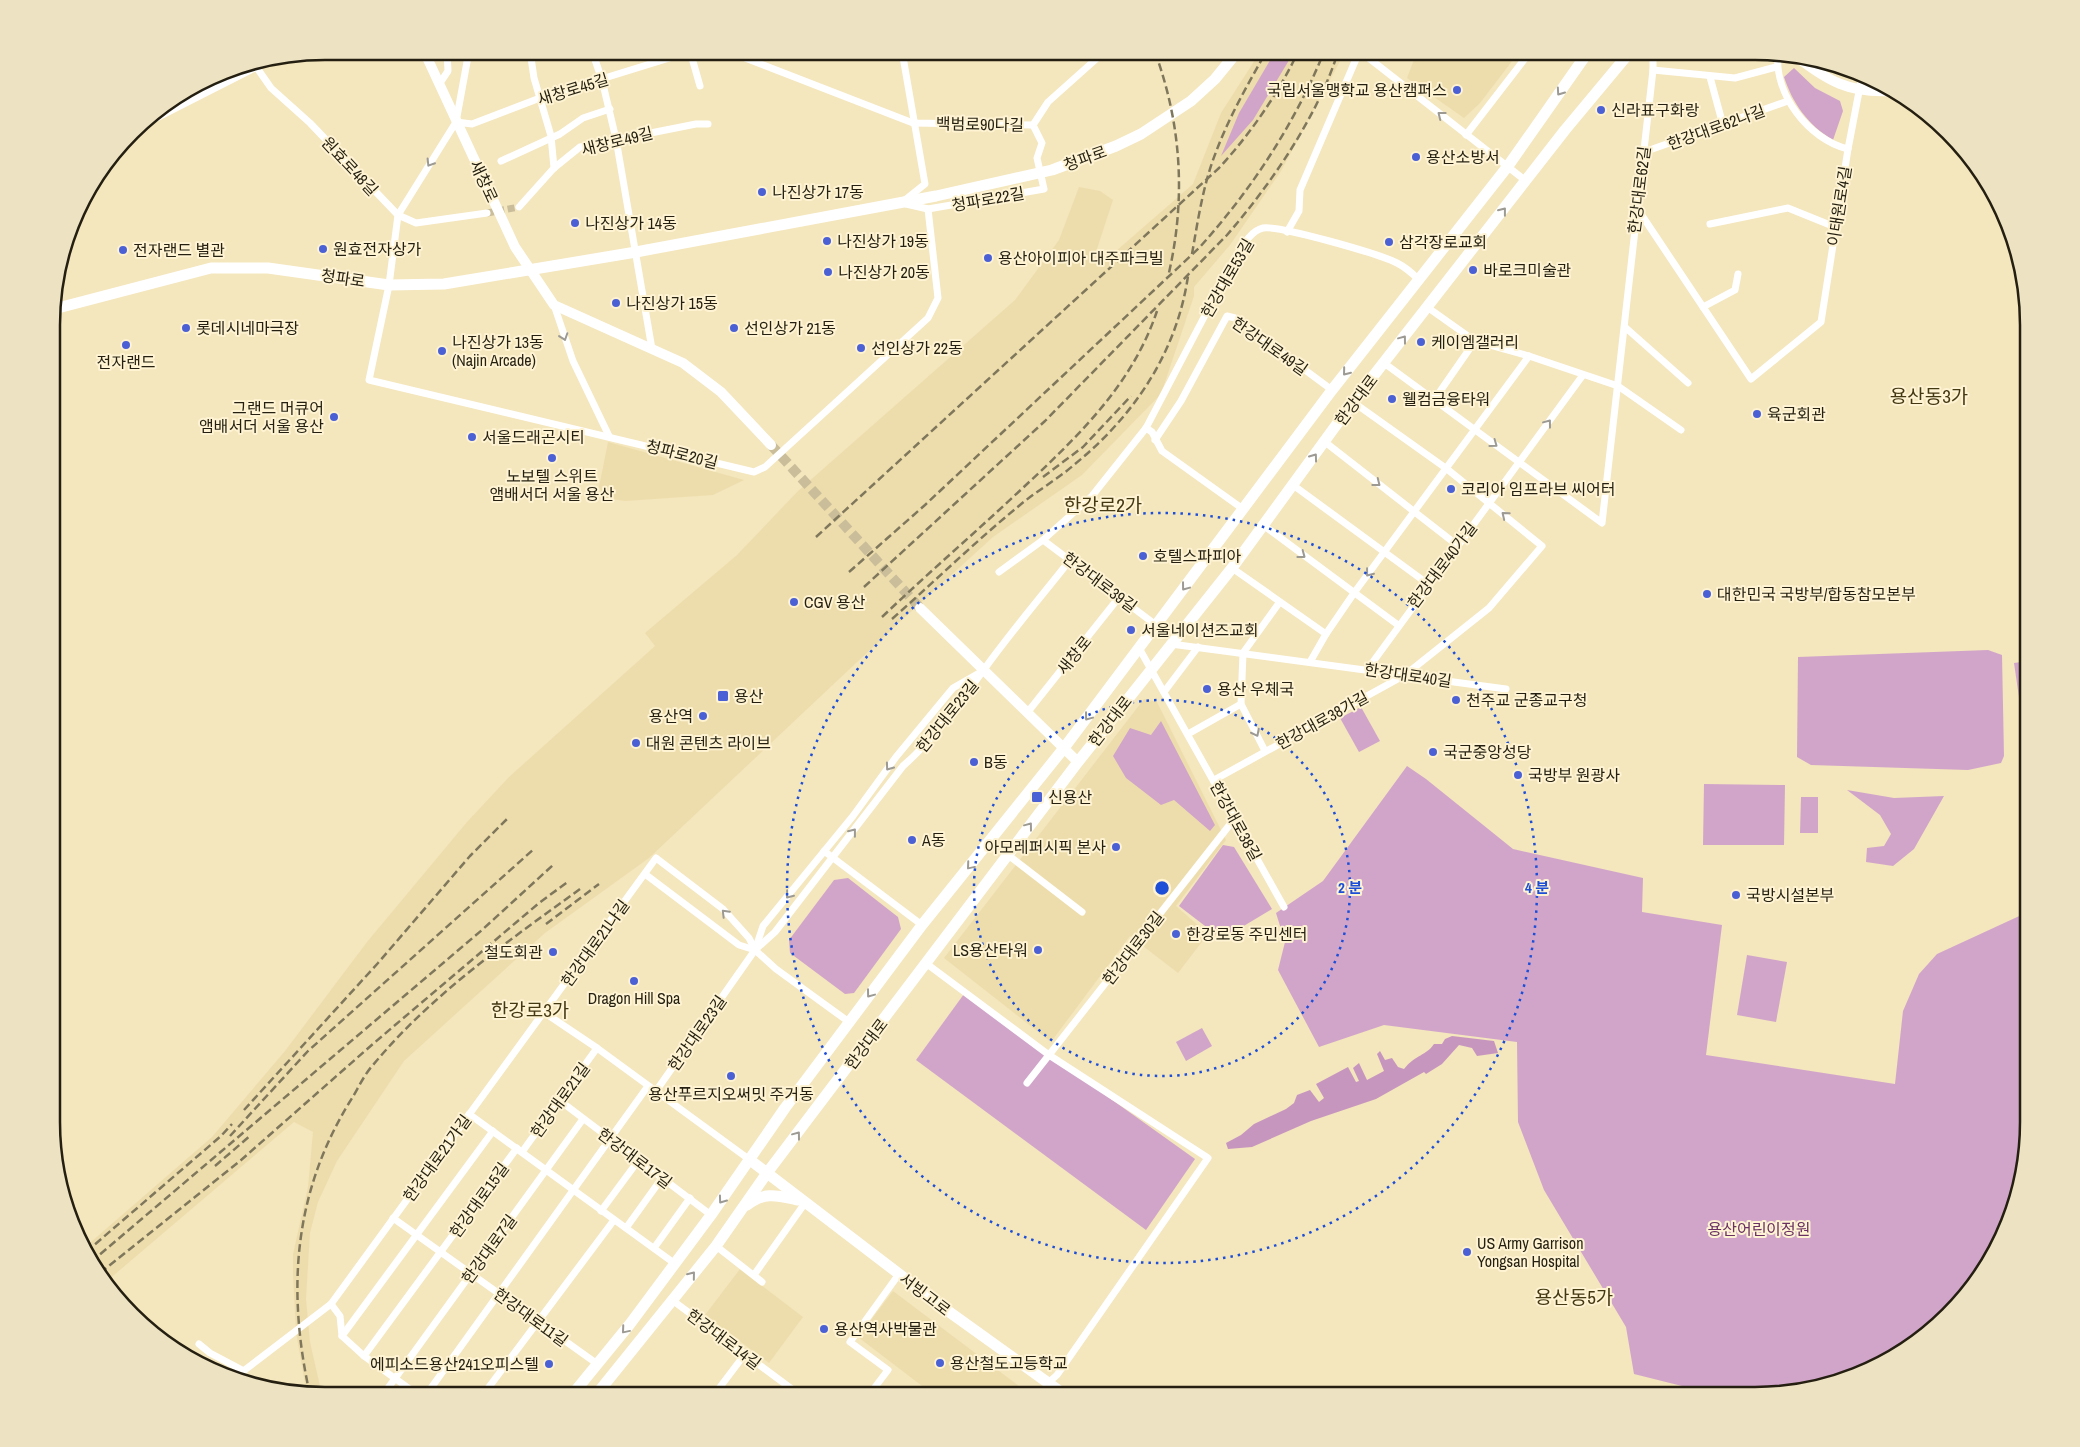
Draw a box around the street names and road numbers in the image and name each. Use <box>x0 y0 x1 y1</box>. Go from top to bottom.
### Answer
street label: 새창로45길 <box>535 68 611 110</box>
street label: 한강대로62나길 <box>1664 99 1768 155</box>
street label: 백범로90다길 <box>936 112 1024 136</box>
street label: 새창로49길 <box>579 121 655 161</box>
street label: 원효로48길 <box>317 132 383 200</box>
street label: 청파로 <box>1060 140 1110 176</box>
street label: 한강대로62길 <box>1623 145 1655 235</box>
street label: 새창로 <box>465 156 503 206</box>
street label: 이태원로4길 <box>1822 164 1856 248</box>
street label: 청파로22길 <box>950 182 1026 216</box>
street label: 한강대로53길 <box>1195 234 1259 322</box>
street label: 청파로 <box>320 264 367 292</box>
street label: 한강대로49길 <box>1228 312 1312 380</box>
street label: 한강대로 <box>1329 370 1383 430</box>
street label: 청파로20길 <box>644 434 720 474</box>
street label: 한강대로40가길 <box>1402 517 1482 613</box>
street label: 한강대로39길 <box>1058 547 1142 617</box>
street label: 새창로 <box>1052 631 1097 679</box>
street label: 한강대로40길 <box>1363 658 1453 692</box>
street label: 한강대로23길 <box>911 675 983 757</box>
street label: 한강대로38가길 <box>1272 685 1372 755</box>
street label: 한강대로 <box>1083 691 1137 751</box>
street label: 한강대로38길 <box>1205 777 1267 865</box>
street label: 한강대로21나길 <box>556 895 634 991</box>
street label: 한강대로30길 <box>1097 906 1169 990</box>
street label: 한강대로23길 <box>663 991 731 1075</box>
street label: 한강대로 <box>839 1014 893 1074</box>
street label: 한강대로21길 <box>525 1058 595 1142</box>
street label: 한강대로21가길 <box>398 1110 476 1206</box>
street label: 한강대로17길 <box>593 1123 677 1193</box>
street label: 한강대로15길 <box>444 1158 514 1242</box>
street label: 한강대로7길 <box>456 1210 522 1288</box>
street label: 서빙고로 <box>895 1267 955 1321</box>
street label: 한강대로11길 <box>489 1282 573 1352</box>
street label: 한강대로14길 <box>682 1304 766 1374</box>

